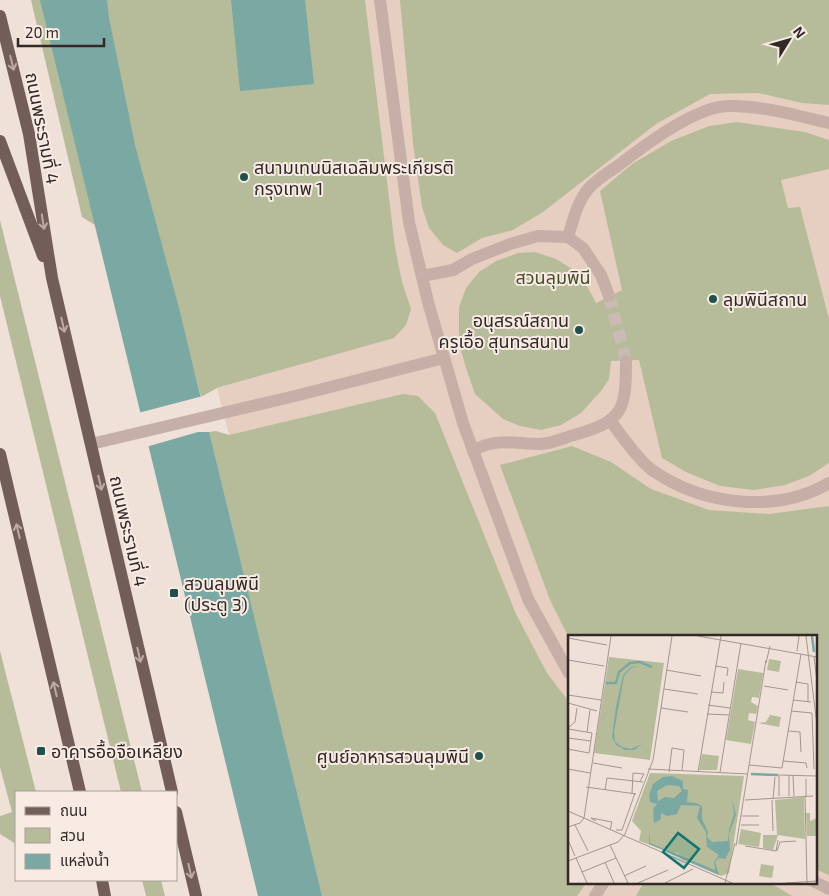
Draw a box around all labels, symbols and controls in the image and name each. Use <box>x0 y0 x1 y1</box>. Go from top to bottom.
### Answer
scale bar <box>18 15 104 47</box>
north arrow <box>764 15 814 65</box>
text: 20 m <box>25 23 59 41</box>
text: N <box>790 23 810 41</box>
one-way arrow <box>8 54 17 70</box>
street label: ถนนพระรามที่ 4 <box>21 70 66 186</box>
place label: สนามเทนนิสเฉลิมพระเกียรติ กรุงเทพ 1 <box>254 156 454 200</box>
marker: สนามเทนนิสเฉลิมพระเกียรติ กรุงเทพ 1 <box>238 171 250 183</box>
one-way arrow <box>38 214 48 230</box>
park label: สวนลุมพินี <box>515 266 591 289</box>
place label: ลุมพินีสถาน <box>723 288 807 311</box>
marker: ลุมพินีสถาน <box>707 293 719 305</box>
place label: อนุสรณ์สถาน ครูเอื้อ สุนทรสนาน <box>439 309 569 354</box>
one-way arrow <box>59 316 68 332</box>
marker: อนุสรณ์สถาน ครูเอื้อ สุนทรสนาน <box>573 324 585 336</box>
street label: ถนนพระรามที่ 4 <box>106 473 153 589</box>
one-way arrow <box>96 475 105 491</box>
one-way arrow <box>13 523 22 539</box>
place label: สวนลุมพินี (ประตู 3) <box>184 572 259 617</box>
marker: สวนลุมพินี (ประตู 3) <box>168 587 180 599</box>
inset map <box>568 635 816 884</box>
one-way arrow <box>135 646 144 662</box>
one-way arrow <box>50 681 59 697</box>
place label: อาคารอื้อจือเหลียง <box>51 739 183 762</box>
marker: อาคารอื้อจือเหลียง <box>35 745 47 757</box>
place label: ศูนย์อาหารสวนลุมพินี <box>317 745 469 769</box>
marker: ศูนย์อาหารสวนลุมพินี <box>473 750 485 762</box>
legend <box>15 791 178 881</box>
text: ถนน <box>60 801 87 819</box>
text: สวน <box>60 826 85 844</box>
text: แหล่งน้ำ <box>60 850 109 869</box>
one-way arrow <box>186 862 195 878</box>

